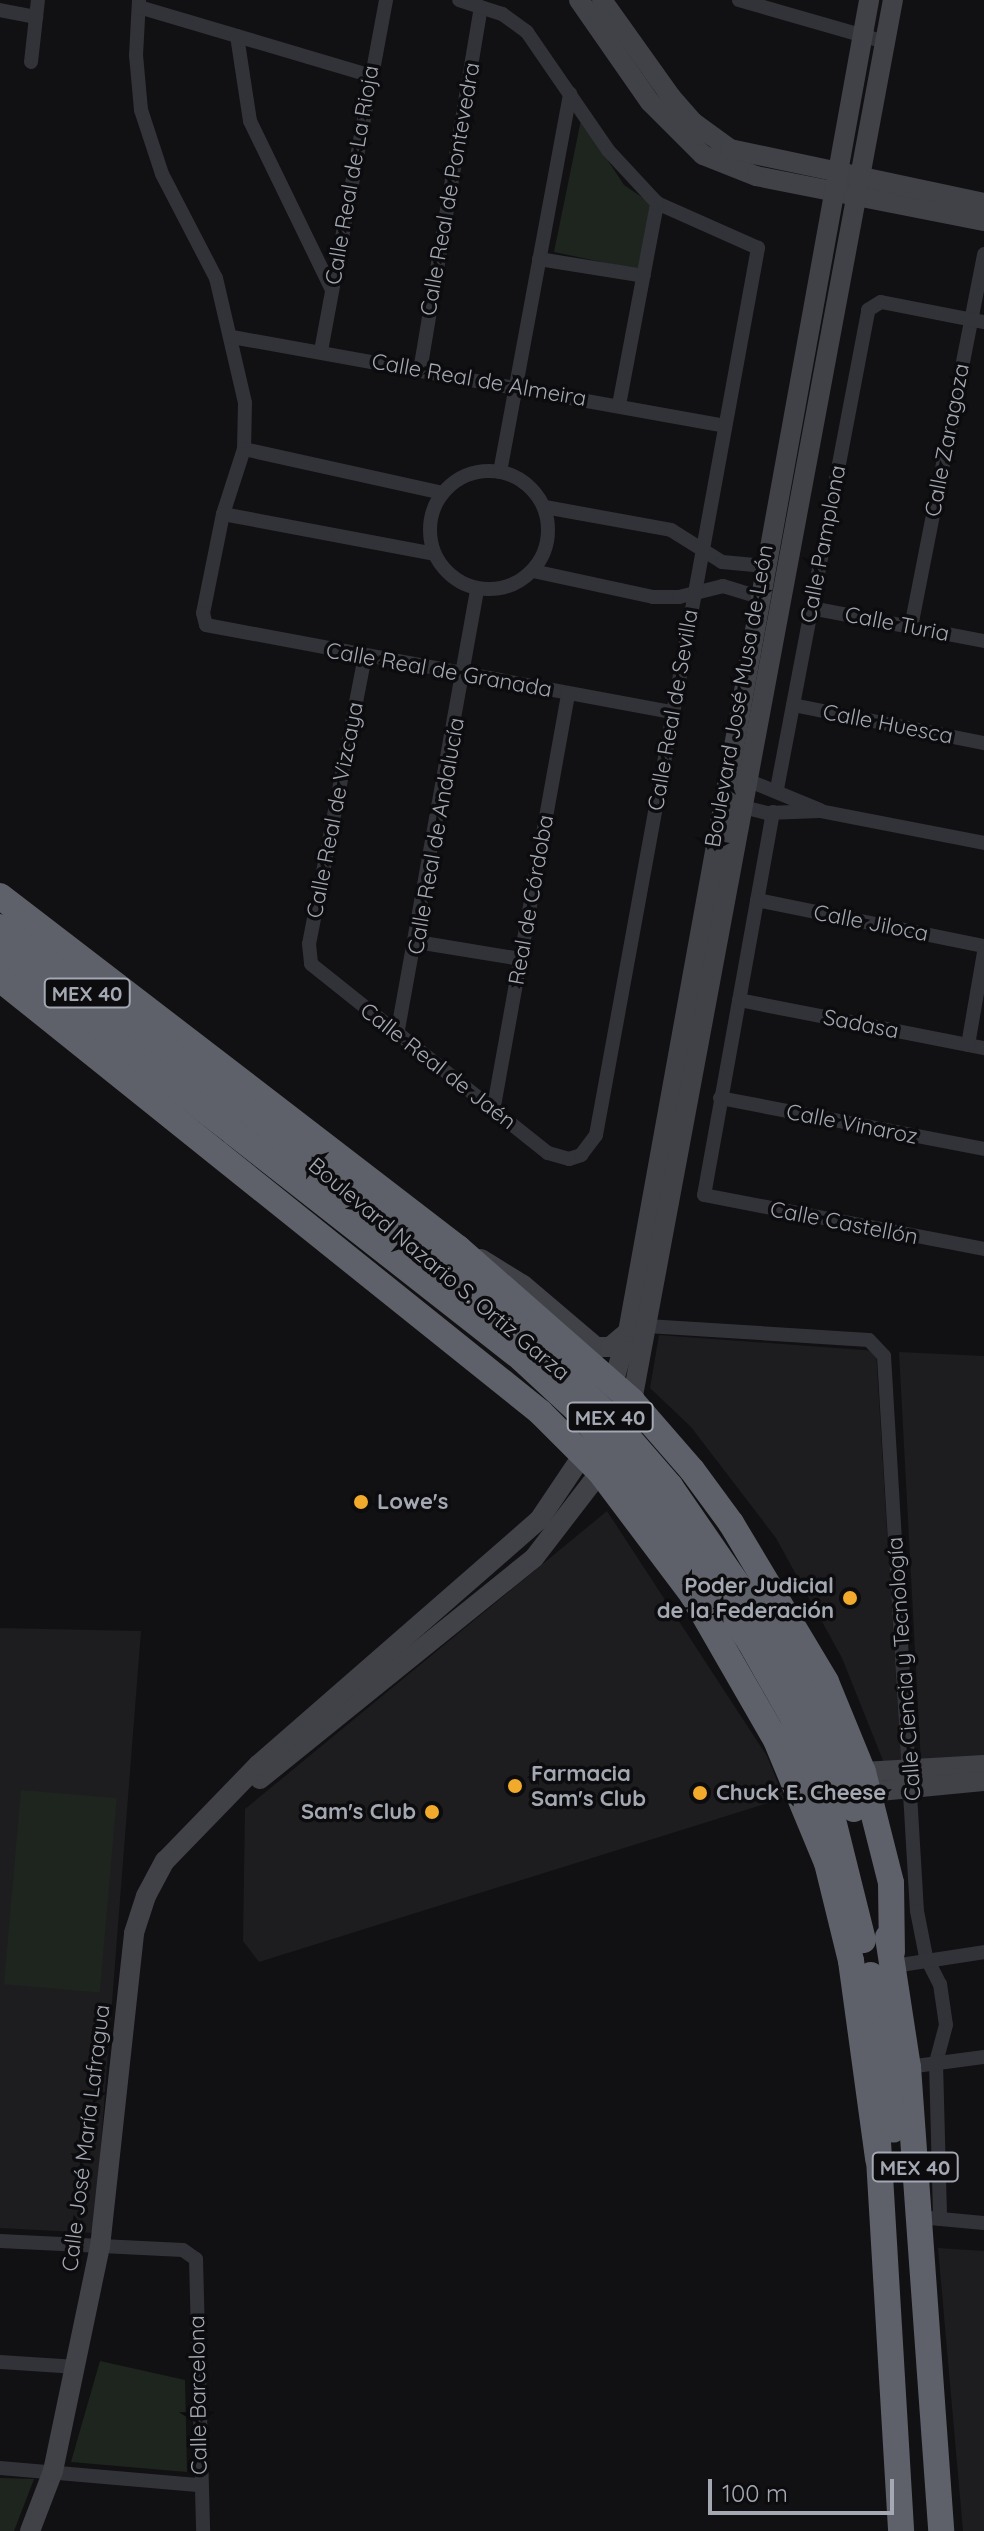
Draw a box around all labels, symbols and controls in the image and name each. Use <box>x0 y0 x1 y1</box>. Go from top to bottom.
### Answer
street label: Calle Real de Pontevedra <box>415 60 485 318</box>
street label: Calle Real de La Rioja <box>320 63 384 287</box>
street label: Calle Real de Almeira <box>370 348 588 412</box>
street label: Calle Zaragoza <box>919 361 975 519</box>
street label: Calle Pamplona <box>795 463 851 625</box>
street label: Boulevard José Musa de León <box>699 543 779 849</box>
street label: Calle Turia <box>843 601 951 647</box>
street label: Calle Real de Sevilla <box>642 607 704 813</box>
street label: Calle Real de Granada <box>324 637 554 703</box>
street label: Calle Huesca <box>821 698 955 750</box>
street label: Calle Real de Vizcaya <box>301 700 369 920</box>
street label: Calle Real de Andalucía <box>402 716 470 956</box>
street label: Real de Córdoba <box>503 813 559 987</box>
street label: Calle Jiloca <box>811 899 931 947</box>
road number: MEX 40 <box>43 977 131 1009</box>
street label: Calle Real de Jaén <box>355 997 521 1135</box>
street label: Sadasa <box>821 1004 901 1044</box>
street label: Calle Vinaroz <box>784 1098 920 1150</box>
street label: Boulevard Nazario S. Ortiz Garza <box>303 1152 575 1386</box>
street label: Calle Castellón <box>768 1196 920 1250</box>
road number: MEX 40 <box>566 1401 654 1433</box>
place label: Lowe's <box>377 1489 448 1515</box>
marker: Lowe's <box>352 1493 370 1511</box>
street label: Calle Ciencia y Tecnología <box>882 1536 926 1802</box>
place label: Poder Judicial de la Federación <box>657 1572 834 1624</box>
marker: Poder Judicial de la Federación <box>841 1589 859 1607</box>
place label: Farmacia Sam's Club <box>531 1760 646 1812</box>
marker: Farmacia Sam's Club <box>506 1777 524 1795</box>
place label: Chuck E. Cheese <box>716 1780 886 1806</box>
marker: Chuck E. Cheese <box>691 1784 709 1802</box>
place label: Sam's Club <box>301 1799 416 1825</box>
marker: Sam's Club <box>423 1803 441 1821</box>
street label: Calle José María Lafragua <box>57 2003 115 2273</box>
road number: MEX 40 <box>871 2151 959 2183</box>
street label: Calle Barcelona <box>183 2315 213 2475</box>
scale bar <box>712 2463 898 2513</box>
text: 100 m <box>722 2478 788 2508</box>

